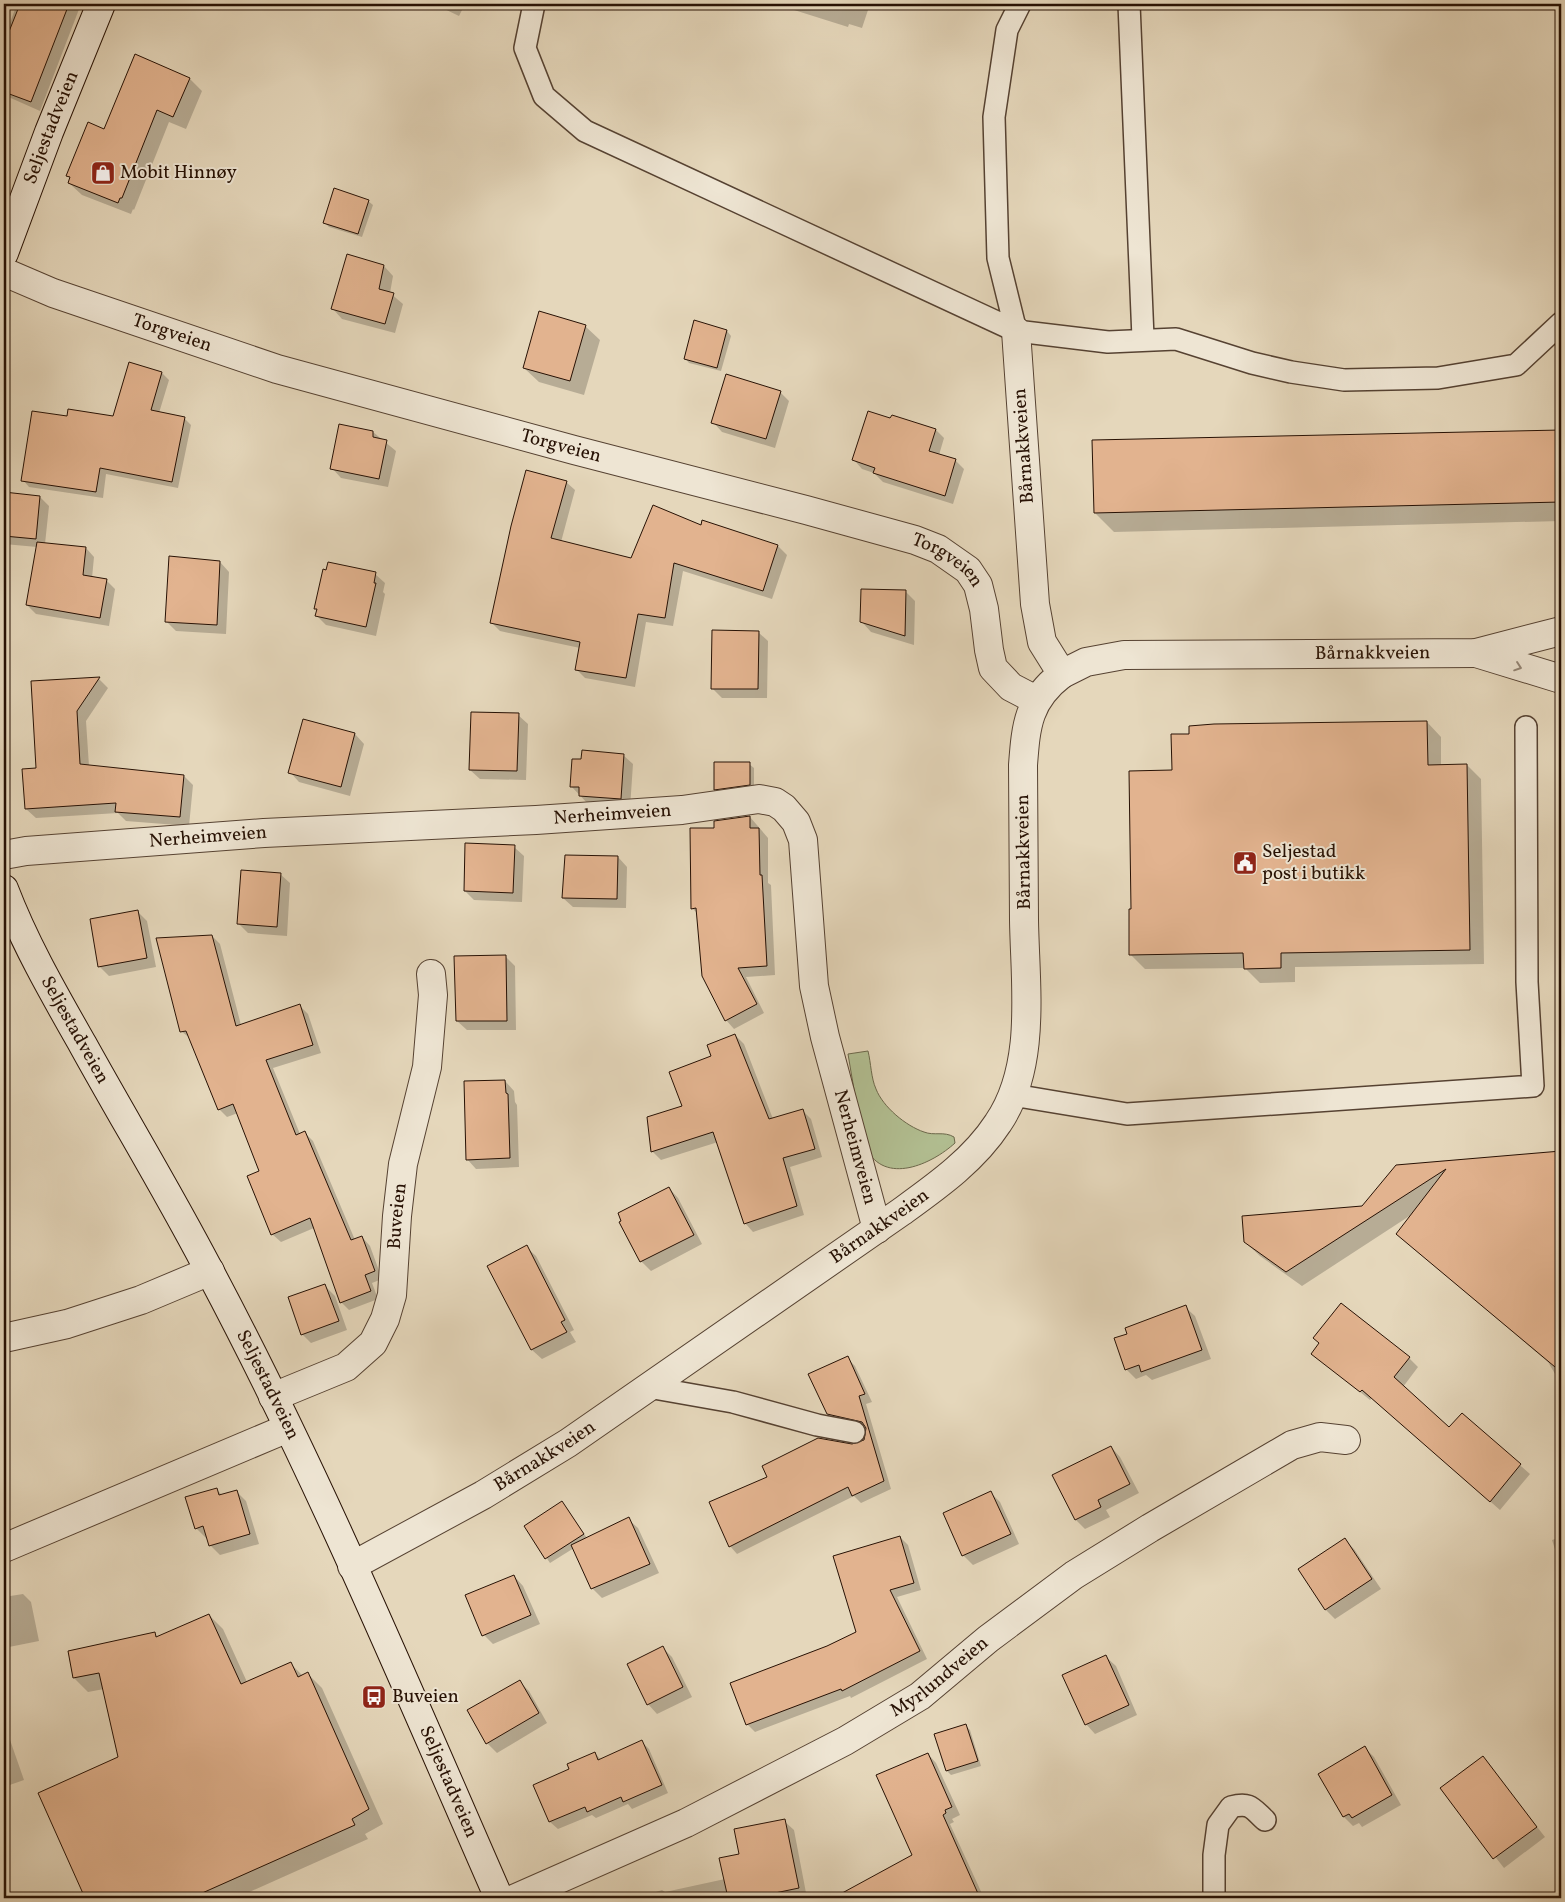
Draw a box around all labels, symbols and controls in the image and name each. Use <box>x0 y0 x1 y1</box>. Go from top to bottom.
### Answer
street label: Seljestadveien <box>18 67 85 188</box>
shop icon: Mobit Hinnøy <box>90 160 116 186</box>
place label: Mobit Hinnøy <box>120 160 237 186</box>
street label: Torgveien <box>129 308 215 359</box>
street label: Bårnakkveien <box>1007 387 1041 505</box>
street label: Torgveien <box>518 423 604 469</box>
street label: Torgveien <box>908 527 989 593</box>
street label: Bårnakkveien <box>1315 640 1430 667</box>
one-way arrow <box>1514 661 1522 671</box>
street label: Bårnakkveien <box>1010 794 1038 910</box>
street label: Nerheimveien <box>553 798 672 832</box>
street label: Nerheimveien <box>148 820 268 855</box>
place label: Seljestad post i butikk <box>1262 839 1365 887</box>
public building icon: Seljestad post i butikk <box>1232 850 1258 876</box>
street label: Seljestadveien <box>34 972 115 1089</box>
street label: Nerheimveien <box>827 1087 883 1208</box>
street label: Buveien <box>382 1181 414 1250</box>
street label: Bårnakkveien <box>825 1183 935 1270</box>
street label: Seljestadveien <box>229 1326 306 1444</box>
street label: Bårnakkveien <box>489 1415 601 1498</box>
street label: Myrlundveien <box>886 1631 994 1724</box>
bus stop icon: Buveien <box>361 1684 387 1710</box>
place label: Buveien <box>392 1684 459 1710</box>
street label: Seljestadveien <box>413 1722 484 1842</box>

